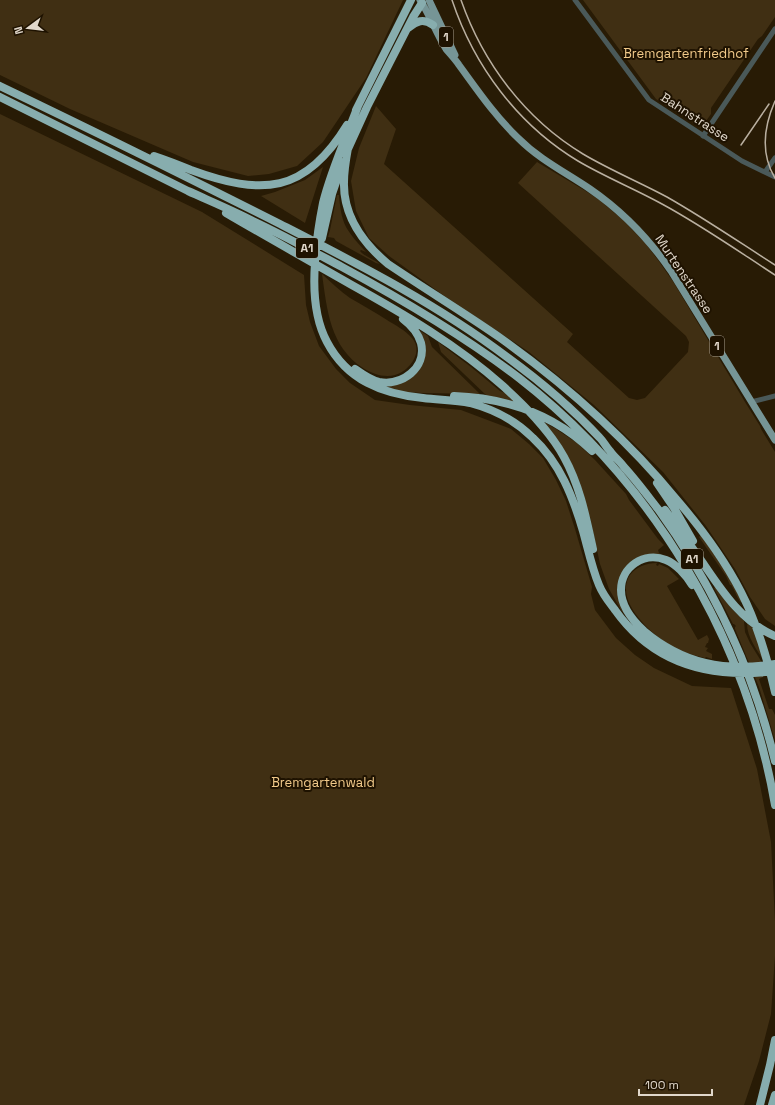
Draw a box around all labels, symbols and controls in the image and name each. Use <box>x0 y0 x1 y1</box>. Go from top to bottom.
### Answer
north arrow <box>8 8 48 48</box>
text: N <box>11 25 26 36</box>
road number: 1 <box>439 27 453 47</box>
park label: Bremgartenfriedhof <box>623 45 749 62</box>
street label: Bahnstrasse <box>658 89 732 145</box>
street label: Murtenstrasse <box>651 231 717 317</box>
road number: A1 <box>296 238 318 258</box>
road number: 1 <box>710 336 724 356</box>
road number: A1 <box>681 549 703 569</box>
park label: Bremgartenwald <box>271 774 375 791</box>
scale bar <box>639 1071 712 1097</box>
text: 100 m <box>645 1077 679 1093</box>

